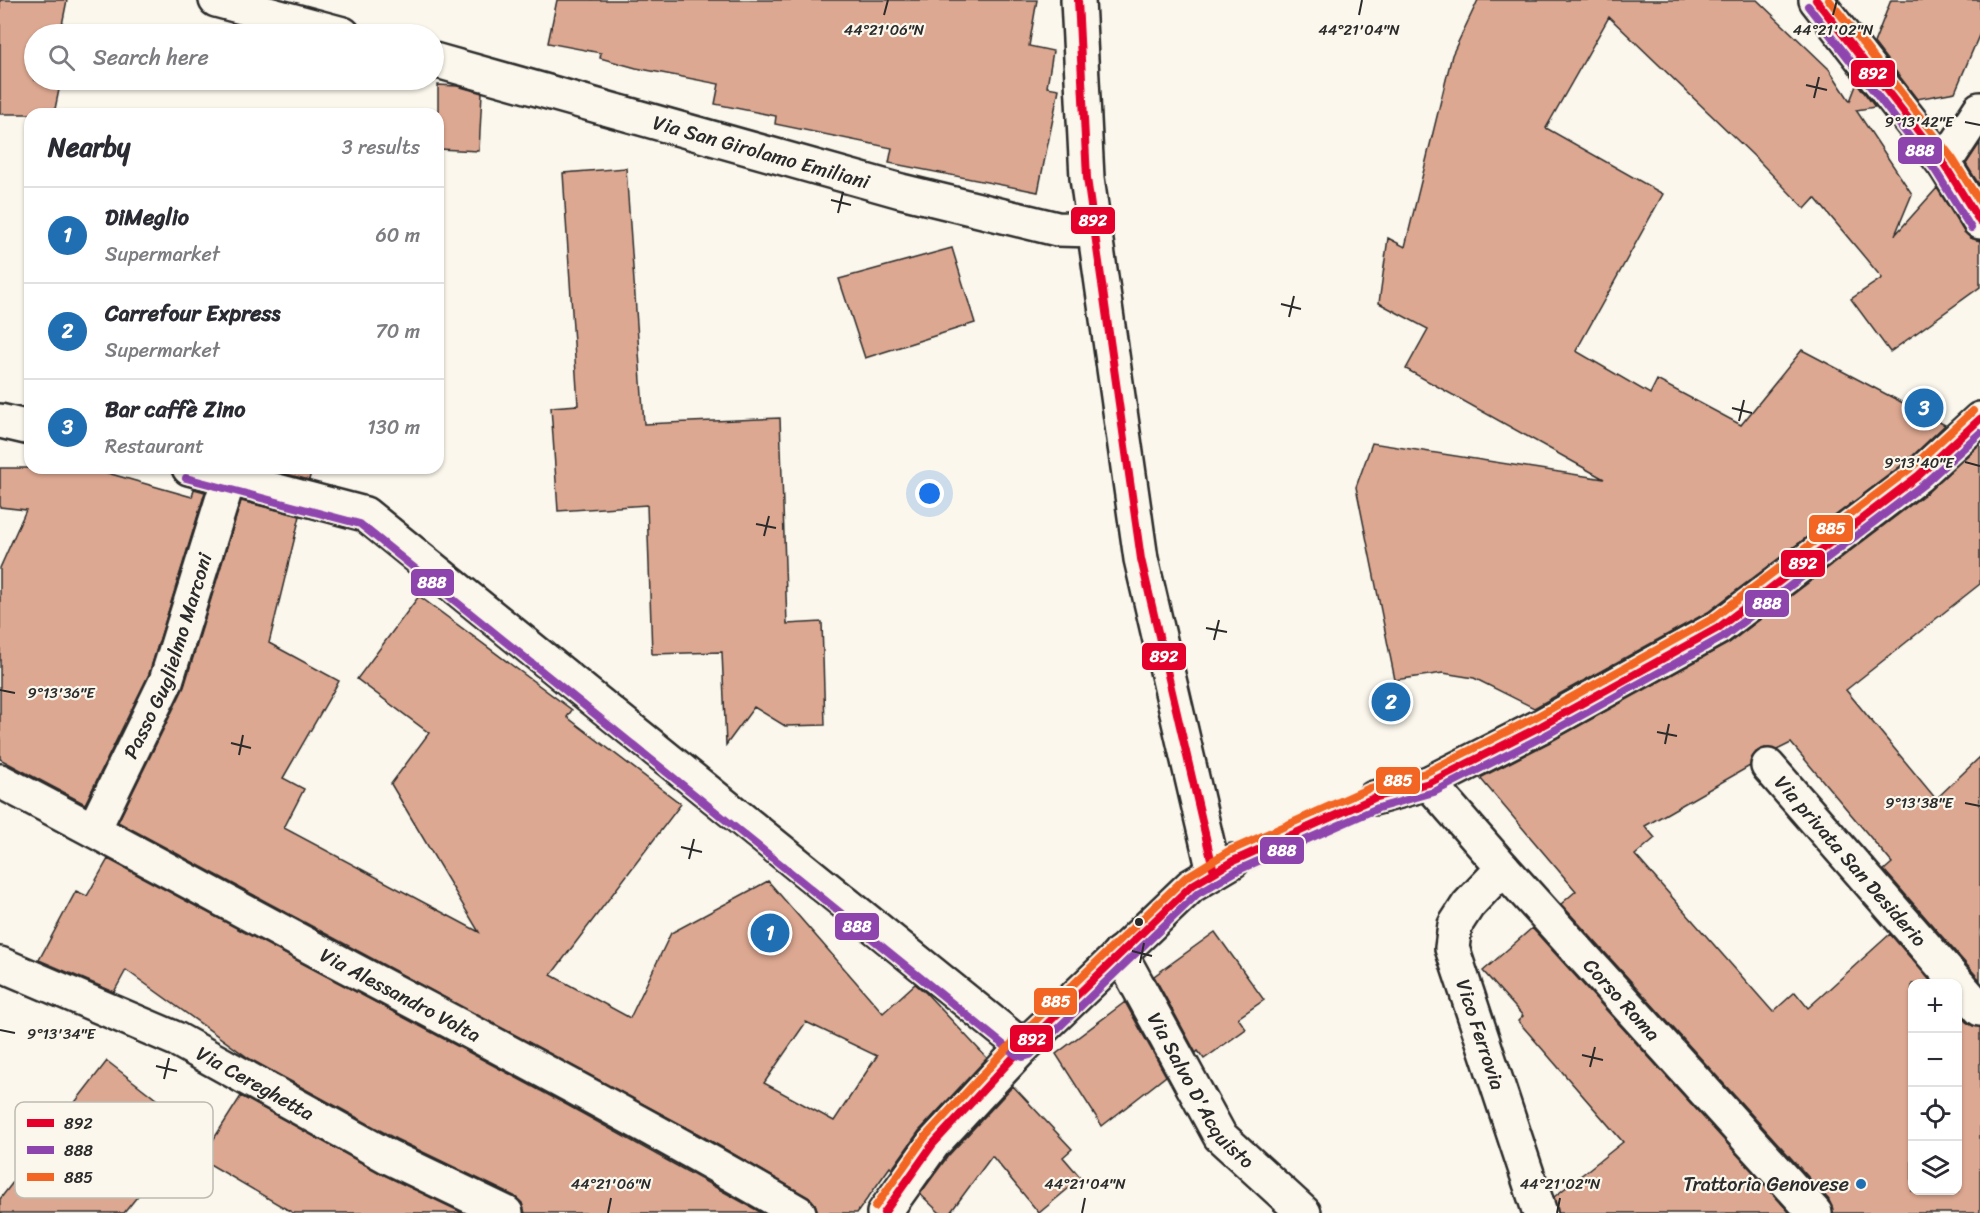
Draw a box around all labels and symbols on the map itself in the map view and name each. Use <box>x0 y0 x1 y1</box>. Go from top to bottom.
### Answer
text: 44°21'06"N <box>844 17 925 43</box>
text: 44°21'04"N <box>1318 17 1400 43</box>
text: 44°21'02"N <box>1793 17 1874 43</box>
line badge: 892 <box>1850 59 1896 88</box>
text: 892 <box>1858 59 1888 88</box>
street label: Via San Girolamo Emiliani <box>649 105 875 200</box>
text: 9°13'42"E <box>1885 109 1955 135</box>
line badge: 888 <box>1897 136 1943 165</box>
text: 888 <box>1905 136 1935 165</box>
line badge: 892 <box>1070 206 1116 235</box>
text: 892 <box>1078 206 1108 235</box>
pin: 3 <box>1904 386 1944 430</box>
text: 9°13'40"E <box>1884 450 1955 476</box>
your location <box>915 479 944 508</box>
line badge: 885 <box>1808 514 1854 543</box>
text: 885 <box>1815 514 1846 543</box>
street label: Passo Guglielmo Marconi <box>114 548 223 765</box>
line badge: 892 <box>1780 549 1826 578</box>
text: 892 <box>1788 549 1818 578</box>
line badge: 888 <box>410 568 455 597</box>
text: 888 <box>417 568 447 597</box>
line badge: 888 <box>1744 589 1790 618</box>
text: 888 <box>1752 589 1782 618</box>
line badge: 892 <box>1141 642 1187 671</box>
text: 892 <box>1149 642 1179 671</box>
text: 9°13'36"E <box>27 680 96 706</box>
pin: 2 <box>1372 680 1410 724</box>
line badge: 885 <box>1375 766 1421 795</box>
text: 885 <box>1382 766 1413 795</box>
street label: Via privata San Desiderio <box>1765 767 1936 955</box>
text: 9°13'38"E <box>1885 790 1955 816</box>
line badge: 888 <box>1259 836 1305 865</box>
text: 888 <box>1267 836 1297 865</box>
pin: 1 <box>750 910 790 956</box>
line badge: 888 <box>834 912 880 941</box>
text: 888 <box>842 912 872 941</box>
unlabelled marker <box>1133 916 1145 928</box>
street label: Via Alessandro Volta <box>313 938 487 1052</box>
street label: Corso Roma <box>1574 950 1669 1050</box>
street label: Vico Ferrovia <box>1446 975 1515 1095</box>
line badge: 885 <box>1033 987 1078 1016</box>
text: 885 <box>1040 987 1071 1016</box>
street label: Via Salvo D'Acquisto <box>1137 1006 1263 1178</box>
text: 9°13'34"E <box>27 1021 97 1047</box>
line badge: 892 <box>1009 1024 1054 1053</box>
text: 892 <box>1017 1025 1047 1054</box>
street label: Via Cereghetta <box>189 1036 321 1130</box>
legend <box>15 1102 213 1198</box>
text: 892 <box>64 1109 93 1138</box>
text: 888 <box>64 1136 93 1165</box>
text: 885 <box>64 1163 93 1192</box>
place label: Trattoria Genovese <box>1683 1167 1849 1202</box>
text: 44°21'06"N <box>571 1171 652 1197</box>
text: 44°21'04"N <box>1044 1171 1126 1197</box>
text: 44°21'02"N <box>1520 1171 1601 1197</box>
marker: Trattoria Genovese <box>1854 1177 1868 1191</box>

